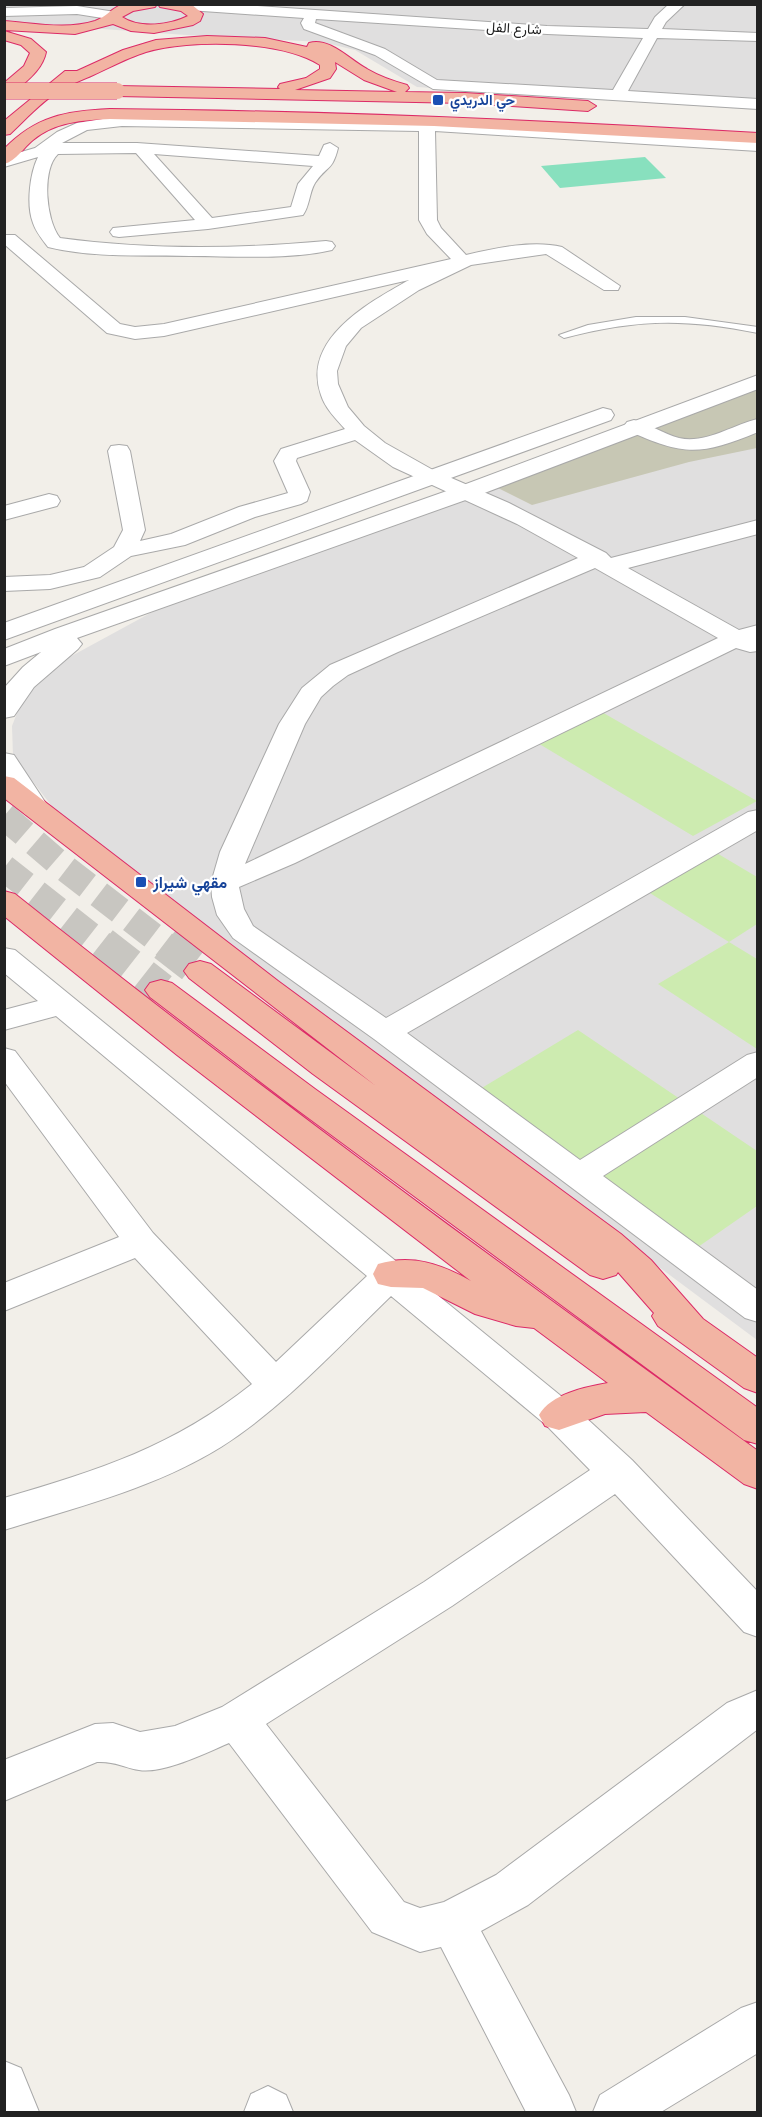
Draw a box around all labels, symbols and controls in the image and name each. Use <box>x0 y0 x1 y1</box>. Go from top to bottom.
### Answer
street label: شارع الفل <box>486 17 542 40</box>
place label: حي الدريدي <box>450 90 516 112</box>
marker: حي الدريدي <box>431 93 445 107</box>
place label: مقهي شيراز <box>152 871 228 896</box>
marker: مقهي شيراز <box>134 875 148 889</box>

